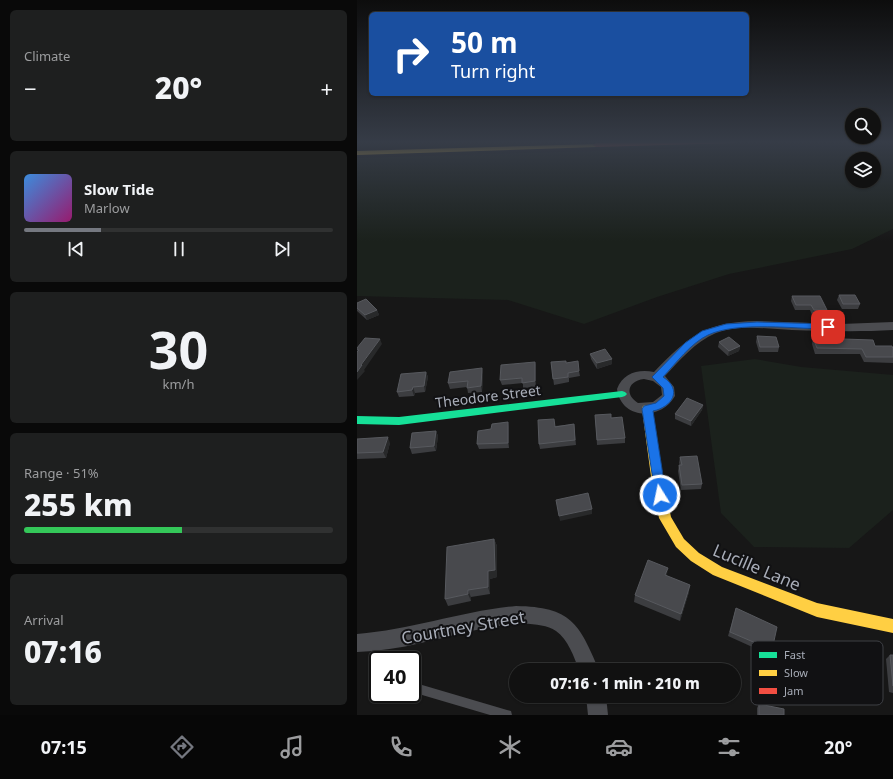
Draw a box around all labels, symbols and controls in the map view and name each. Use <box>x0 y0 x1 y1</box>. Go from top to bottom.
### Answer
text: 50 m <box>451 23 518 61</box>
icon: right <box>385 28 437 80</box>
text: Climate <box>24 47 70 65</box>
text: Turn right <box>451 59 535 83</box>
text: 20° <box>155 67 202 108</box>
text: − <box>24 73 37 103</box>
text: + <box>320 73 333 103</box>
map controls <box>845 108 881 188</box>
button: search <box>845 108 881 144</box>
button: layers <box>845 152 881 188</box>
text: Slow Tide <box>84 179 154 199</box>
text: Marlow <box>84 199 130 217</box>
icon: previous <box>65 238 87 260</box>
icon: pause <box>168 238 190 260</box>
icon: next <box>271 238 293 260</box>
pin <box>811 310 845 344</box>
text: 30 <box>149 313 208 384</box>
icon: arrive <box>817 316 839 338</box>
text: km/h <box>163 375 194 393</box>
street label: Theodore Street <box>434 380 542 412</box>
text: Range · 51% <box>24 464 99 482</box>
position arrow <box>639 474 681 516</box>
text: 255 km <box>24 484 133 525</box>
street label: Lucille Lane <box>710 538 804 596</box>
street label: Courtney Street <box>399 605 527 649</box>
text: Arrival <box>24 611 64 629</box>
text: 07:16 <box>24 631 102 672</box>
legend <box>751 641 883 705</box>
text: Fast <box>784 647 805 662</box>
speed limit sign: 40 <box>369 651 421 703</box>
text: Slow <box>784 665 808 680</box>
text: 07:16 · 1 min · 210 m <box>550 673 700 693</box>
text: Jam <box>783 683 803 698</box>
icon: directions <box>168 733 196 761</box>
icon: music <box>278 733 306 761</box>
icon: phone <box>387 733 415 761</box>
icon: climate <box>496 733 524 761</box>
icon: car <box>605 733 633 761</box>
icon: filters <box>715 733 743 761</box>
text: 07:15 <box>41 735 87 759</box>
text: 20° <box>824 735 852 759</box>

